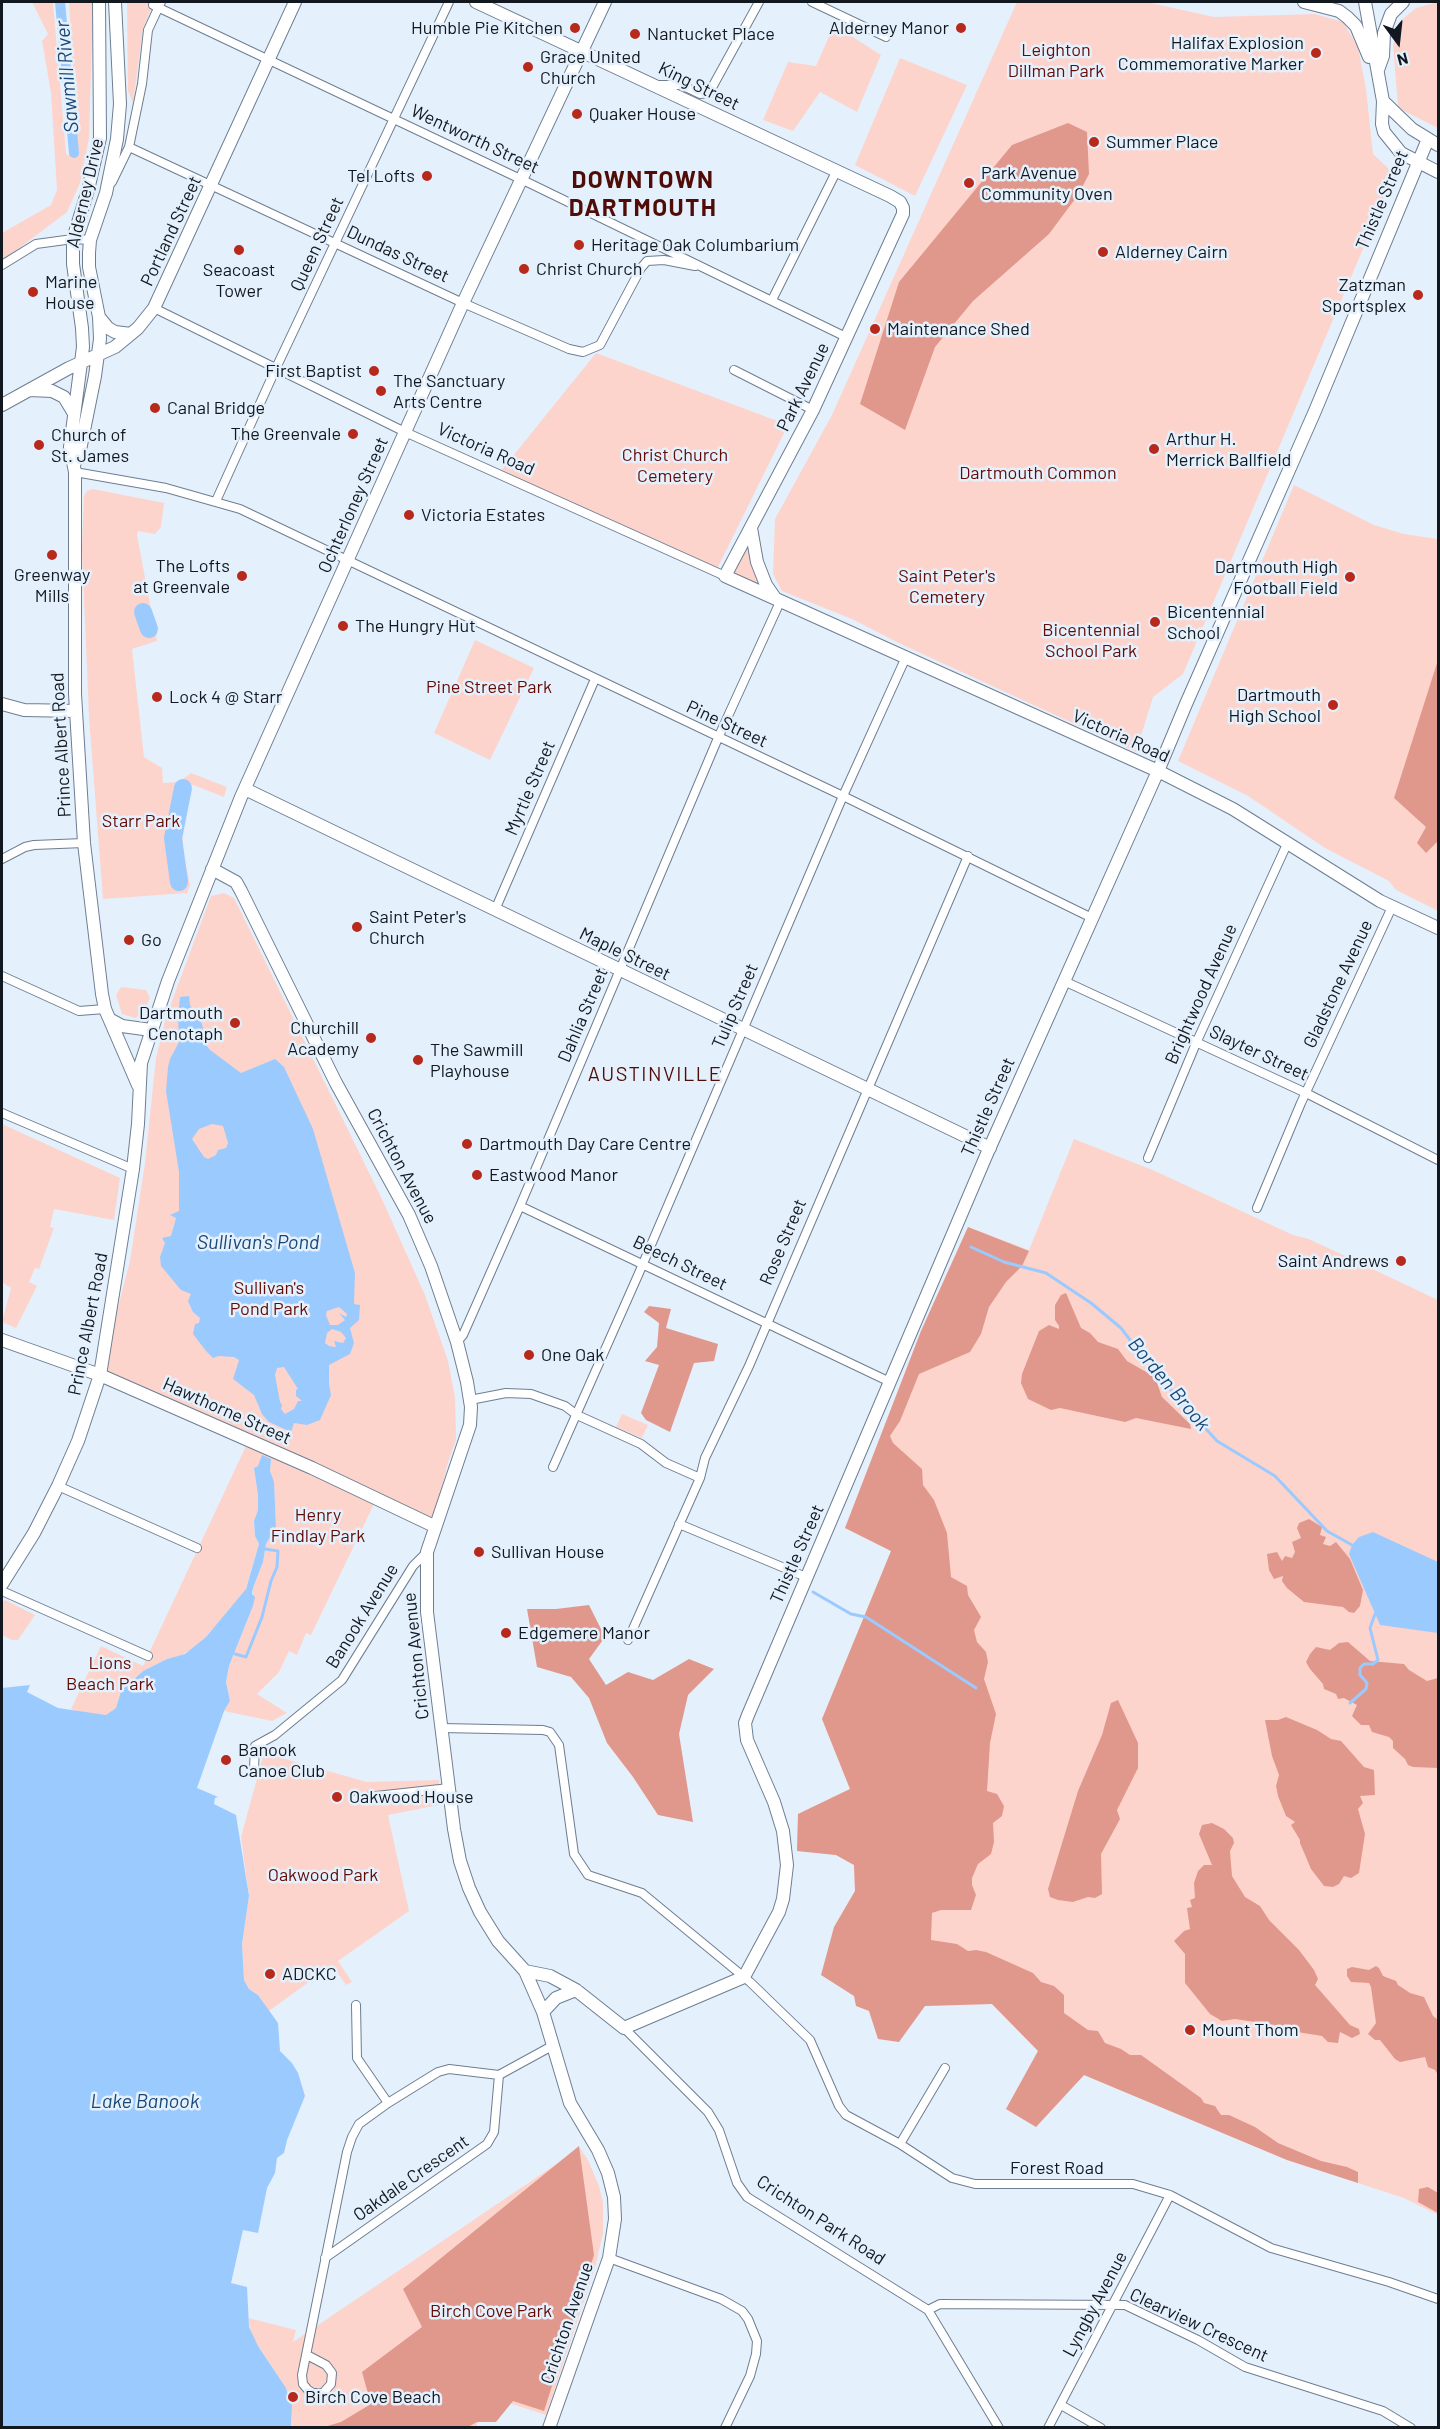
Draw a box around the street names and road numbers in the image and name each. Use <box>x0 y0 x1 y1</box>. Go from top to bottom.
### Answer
street label: King Street <box>655 57 743 115</box>
street label: Wentworth Street <box>407 100 543 178</box>
street label: Alderney Drive <box>62 136 108 250</box>
street label: Thistle Street <box>1351 147 1413 253</box>
street label: Portland Street <box>136 173 206 289</box>
street label: Queen Street <box>286 193 348 295</box>
street label: Dundas Street <box>343 221 453 287</box>
street label: Park Avenue <box>772 339 834 435</box>
street label: Victoria Road <box>434 418 538 480</box>
street label: Ochterloney Street <box>313 434 393 576</box>
street label: Prince Albert Road <box>46 672 76 818</box>
street label: Pine Street <box>683 696 771 752</box>
street label: Victoria Road <box>1069 705 1173 767</box>
street label: Myrtle Street <box>500 737 560 839</box>
street label: Gladstone Avenue <box>1299 916 1377 1052</box>
street label: Brightwood Avenue <box>1160 921 1242 1067</box>
street label: Maple Street <box>576 923 674 985</box>
street label: Tulip Street <box>707 960 763 1052</box>
street label: Dahlia Street <box>553 964 613 1066</box>
street label: Slayter Street <box>1206 1021 1312 1085</box>
street label: Thistle Street <box>957 1054 1019 1160</box>
street label: Crichton Avenue <box>362 1105 442 1227</box>
street label: Rose Street <box>755 1196 811 1288</box>
street label: Beech Street <box>629 1231 731 1295</box>
street label: Prince Albert Road <box>64 1251 112 1397</box>
street label: Hawthorne Street <box>159 1373 295 1449</box>
street label: Thistle Street <box>766 1501 828 1607</box>
street label: Banook Avenue <box>321 1560 403 1672</box>
street label: Crichton Avenue <box>399 1591 433 1721</box>
street label: Oakdale Crescent <box>349 2130 473 2226</box>
street label: Forest Road <box>1010 2157 1104 2179</box>
street label: Crichton Park Road <box>753 2170 889 2270</box>
street label: Lyngby Avenue <box>1058 2248 1132 2360</box>
street label: Crichton Avenue <box>536 2259 598 2387</box>
street label: Clearview Crescent <box>1126 2283 1272 2367</box>

